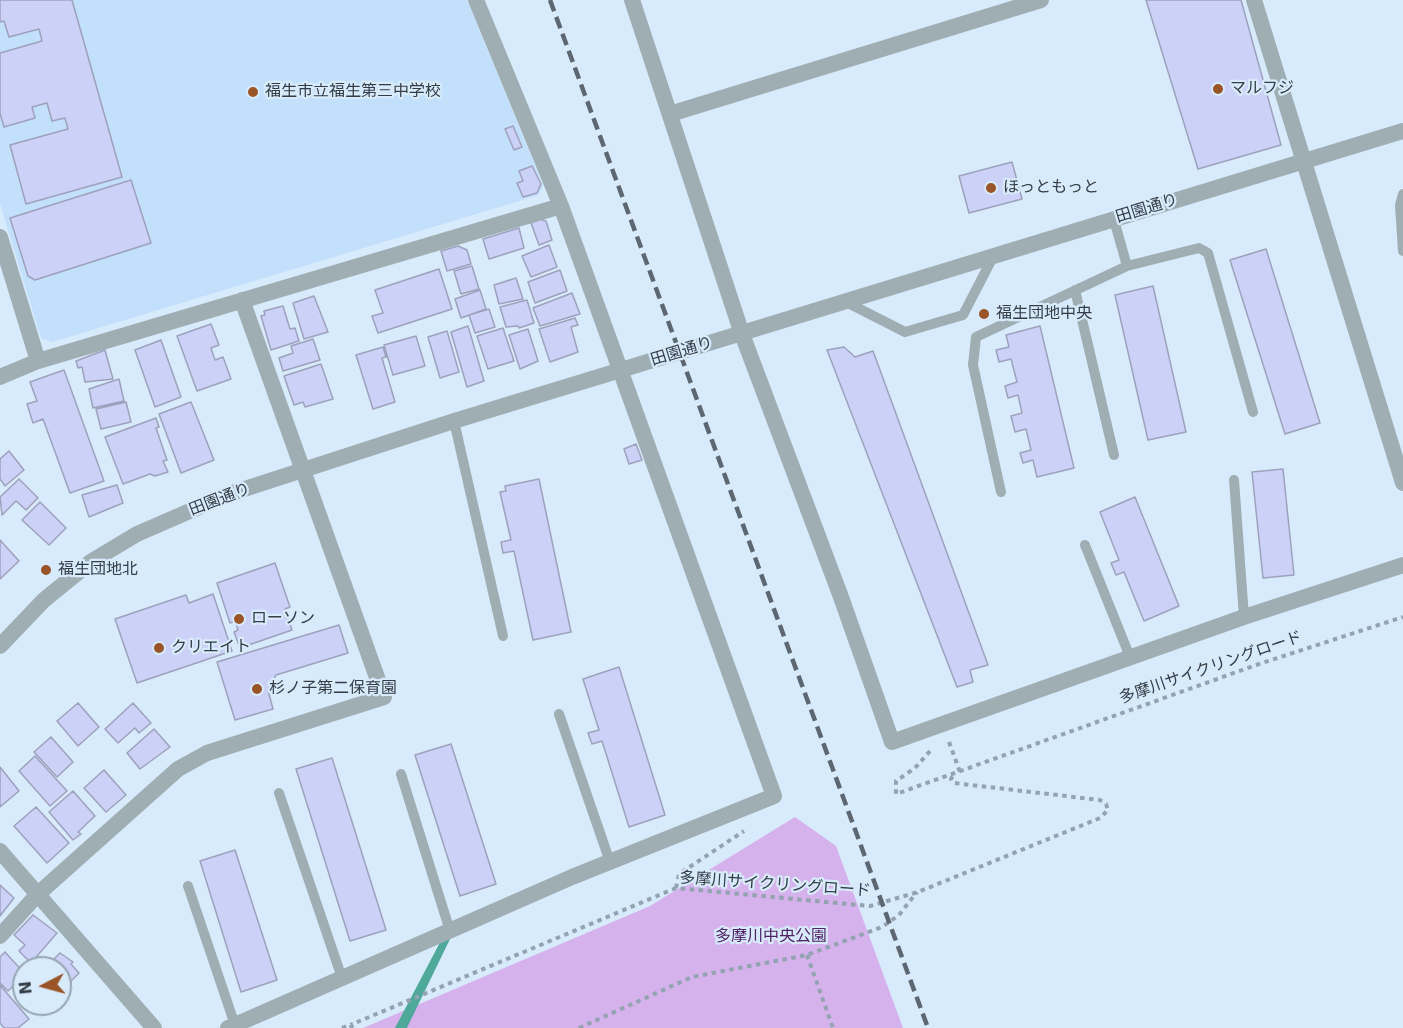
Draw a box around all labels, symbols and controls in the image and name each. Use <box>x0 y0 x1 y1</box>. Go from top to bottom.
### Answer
place label: マルフジ <box>1230 79 1294 99</box>
place label: 福生市立福生第三中学校 <box>265 82 441 102</box>
marker: マルフジ <box>1211 82 1225 96</box>
marker: 福生市立福生第三中学校 <box>246 85 260 99</box>
place label: ほっともっと <box>1003 178 1099 198</box>
marker: ほっともっと <box>984 181 998 195</box>
street label: 田園通り <box>1114 190 1180 228</box>
place label: 福生団地中央 <box>996 304 1092 324</box>
marker: 福生団地中央 <box>977 307 991 321</box>
street label: 田園通り <box>649 333 715 371</box>
street label: 田園通り <box>187 480 253 520</box>
place label: 福生団地北 <box>58 560 138 580</box>
marker: 福生団地北 <box>39 563 53 577</box>
place label: ローソン <box>251 609 315 629</box>
marker: ローソン <box>232 612 246 626</box>
street label: 多摩川サイクリングロード <box>1117 628 1305 708</box>
place label: クリエイト <box>171 638 251 658</box>
marker: クリエイト <box>152 641 166 655</box>
place label: 杉ノ子第二保育園 <box>269 679 397 699</box>
marker: 杉ノ子第二保育園 <box>250 682 264 696</box>
street label: 多摩川サイクリングロード <box>679 869 871 901</box>
park label: 多摩川中央公園 <box>715 927 827 947</box>
north arrow <box>12 956 72 1016</box>
text: N <box>15 980 36 995</box>

